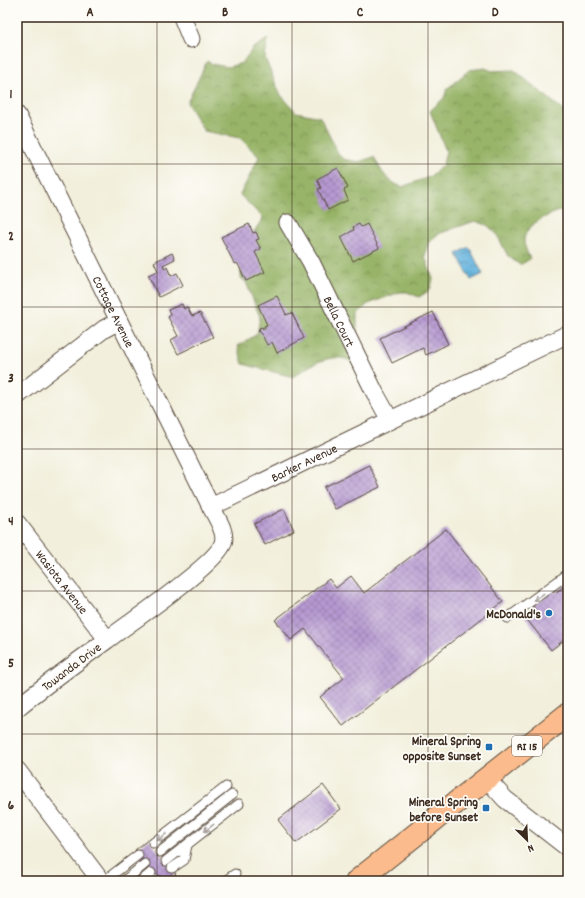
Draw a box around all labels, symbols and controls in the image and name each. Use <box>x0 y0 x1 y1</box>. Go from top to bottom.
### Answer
text: A <box>86 4 94 23</box>
text: B <box>222 4 228 23</box>
text: C <box>357 4 364 23</box>
text: D <box>492 4 499 23</box>
text: 1 <box>10 86 13 105</box>
text: 2 <box>8 228 14 247</box>
street label: Cottage Avenue <box>86 273 138 352</box>
street label: Bella Court <box>317 293 358 351</box>
text: 3 <box>8 370 14 389</box>
street label: Barker Avenue <box>268 440 341 488</box>
text: 4 <box>8 513 14 532</box>
street label: Wasiota Avenue <box>29 547 92 619</box>
one-way arrow <box>533 593 544 601</box>
place label: McDonald's <box>486 606 542 625</box>
marker: McDonald's <box>544 608 554 618</box>
street label: Towanda Drive <box>39 639 107 697</box>
text: 5 <box>8 655 14 674</box>
place label: Mineral Spring opposite Sunset <box>403 733 481 767</box>
road number: RI 15 <box>512 736 542 756</box>
marker: Mineral Spring opposite Sunset <box>484 742 494 752</box>
place label: Mineral Spring before Sunset <box>409 794 478 828</box>
text: 6 <box>8 797 15 816</box>
marker: Mineral Spring before Sunset <box>481 803 491 813</box>
north arrow <box>507 820 547 860</box>
one-way arrow <box>203 824 214 832</box>
one-way arrow <box>156 832 167 841</box>
text: N <box>524 839 536 856</box>

